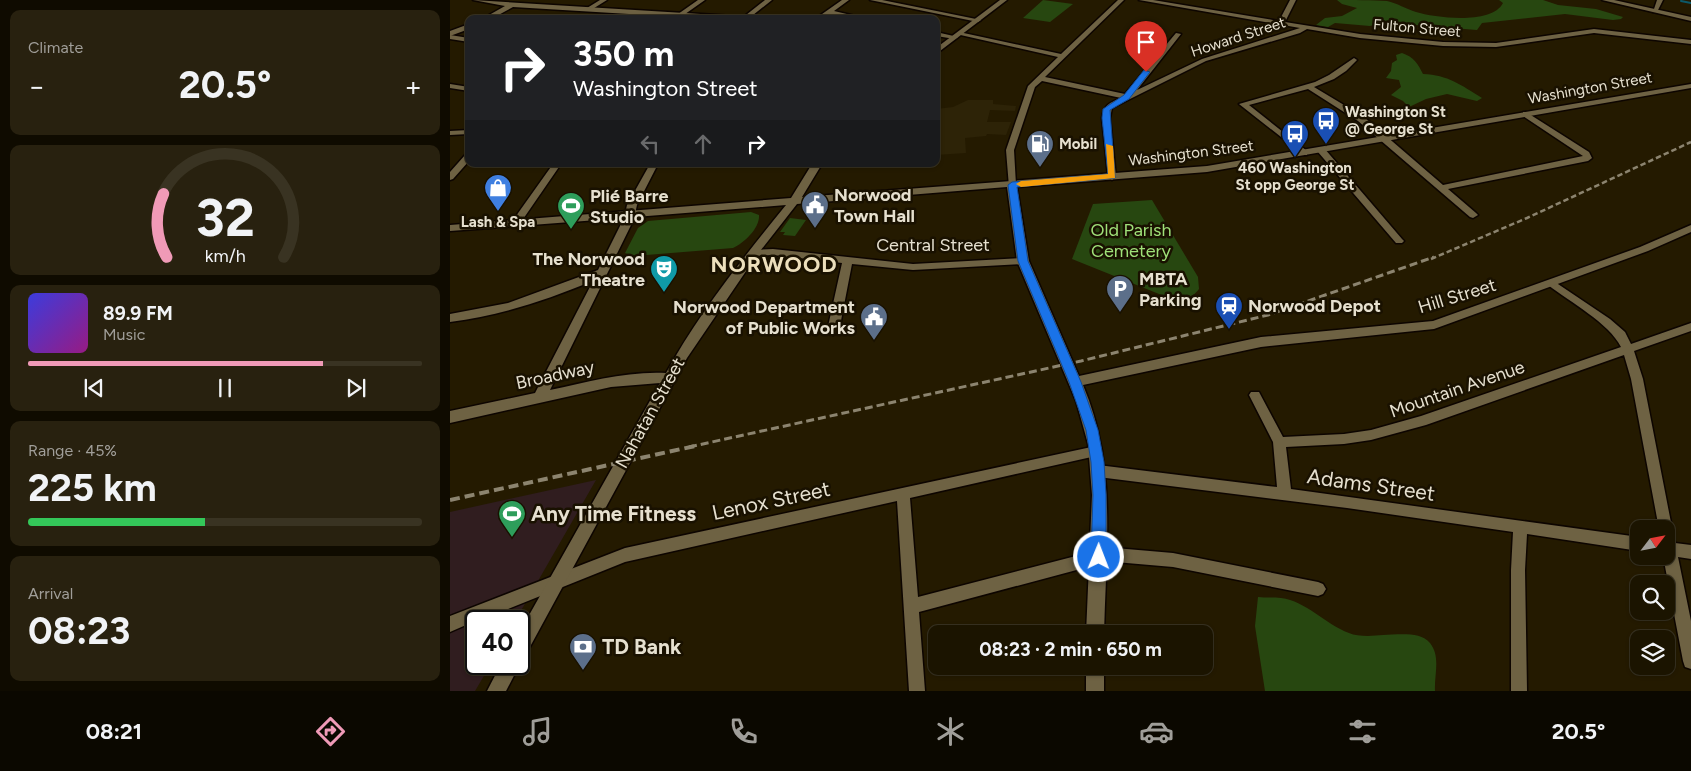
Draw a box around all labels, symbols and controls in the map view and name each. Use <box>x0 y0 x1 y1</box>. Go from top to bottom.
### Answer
street label: Howard Street <box>1188 13 1288 61</box>
street label: Fulton Street <box>1372 15 1462 41</box>
pin <box>1125 21 1167 72</box>
icon: arrive <box>1132 28 1160 56</box>
text: 350 m <box>573 33 674 75</box>
icon: right <box>490 35 555 100</box>
text: Climate <box>28 38 83 57</box>
text: 20.5° <box>179 62 271 108</box>
street label: Washington Street <box>1526 68 1654 108</box>
text: − <box>28 69 45 103</box>
text: + <box>405 69 422 103</box>
text: Washington Street <box>573 75 758 102</box>
place label: Washington St @ George St <box>1345 103 1446 138</box>
bus stop icon: Washington St @ George St <box>1311 106 1341 145</box>
bus stop icon: 460 Washington St opp George St <box>1280 119 1310 158</box>
fuel station icon: Mobil <box>1025 129 1055 168</box>
icon: left <box>636 130 664 158</box>
icon: ahead <box>689 130 717 158</box>
icon: right <box>742 130 770 158</box>
place label: Mobil <box>1059 135 1097 153</box>
street label: Washington Street <box>1127 136 1255 170</box>
place label: 460 Washington St opp George St <box>1236 159 1354 194</box>
shop icon: Lash & Spa <box>483 173 513 212</box>
place label: Norwood Town Hall <box>834 184 915 227</box>
place label: Plié Barre Studio <box>590 185 669 228</box>
text: 32 <box>195 187 255 249</box>
public building icon: Norwood Town Hall <box>800 190 830 229</box>
sports icon: Plié Barre Studio <box>556 191 586 230</box>
place label: Lash & Spa <box>461 213 535 231</box>
park label: Old Parish Cemetery <box>1090 219 1172 262</box>
street label: Central Street <box>876 234 990 256</box>
text: km/h <box>205 245 245 266</box>
place label: The Norwood Theatre <box>532 248 645 291</box>
district label: NORWOOD <box>710 251 838 278</box>
theatre icon: The Norwood Theatre <box>649 254 679 293</box>
place label: MBTA Parking <box>1139 268 1202 311</box>
parking icon: MBTA Parking <box>1105 274 1135 313</box>
street label: Hill Street <box>1415 274 1499 318</box>
station icon: Norwood Depot <box>1214 291 1244 330</box>
place label: Norwood Depot <box>1248 295 1381 317</box>
place label: Norwood Department of Public Works <box>673 296 856 339</box>
text: 89.9 FM <box>103 302 173 325</box>
public building icon: Norwood Department of Public Works <box>859 302 889 341</box>
text: Music <box>103 325 145 344</box>
street label: Nahatan Street <box>611 354 690 472</box>
street label: Broadway <box>514 356 597 394</box>
street label: Mountain Avenue <box>1387 356 1528 422</box>
icon: previous <box>80 374 108 402</box>
icon: pause <box>211 374 239 402</box>
icon: next <box>342 374 370 402</box>
text: Range · 45% <box>28 441 117 460</box>
street label: Adams Street <box>1306 463 1437 506</box>
text: 225 km <box>28 465 157 511</box>
street label: Lenox Street <box>710 476 832 525</box>
sports icon: Any Time Fitness <box>497 499 527 538</box>
place label: Any Time Fitness <box>531 501 696 526</box>
north arrow <box>1630 520 1675 565</box>
map controls <box>1630 520 1675 675</box>
position arrow <box>1072 530 1124 582</box>
button: search <box>1630 575 1675 620</box>
text: Arrival <box>28 584 73 603</box>
text: 08:23 <box>28 608 130 654</box>
speed limit sign: 40 <box>465 610 530 675</box>
button: layers <box>1630 630 1675 675</box>
bank icon: TD Bank <box>568 632 598 671</box>
place label: TD Bank <box>602 634 682 659</box>
text: 08:23 · 2 min · 650 m <box>979 638 1162 661</box>
icon: directions <box>313 714 348 749</box>
icon: music <box>520 714 555 749</box>
icon: phone <box>726 714 761 749</box>
icon: climate <box>933 714 968 749</box>
icon: car <box>1139 714 1174 749</box>
icon: filters <box>1345 714 1380 749</box>
text: 08:21 <box>86 718 142 745</box>
text: 20.5° <box>1552 718 1605 745</box>

